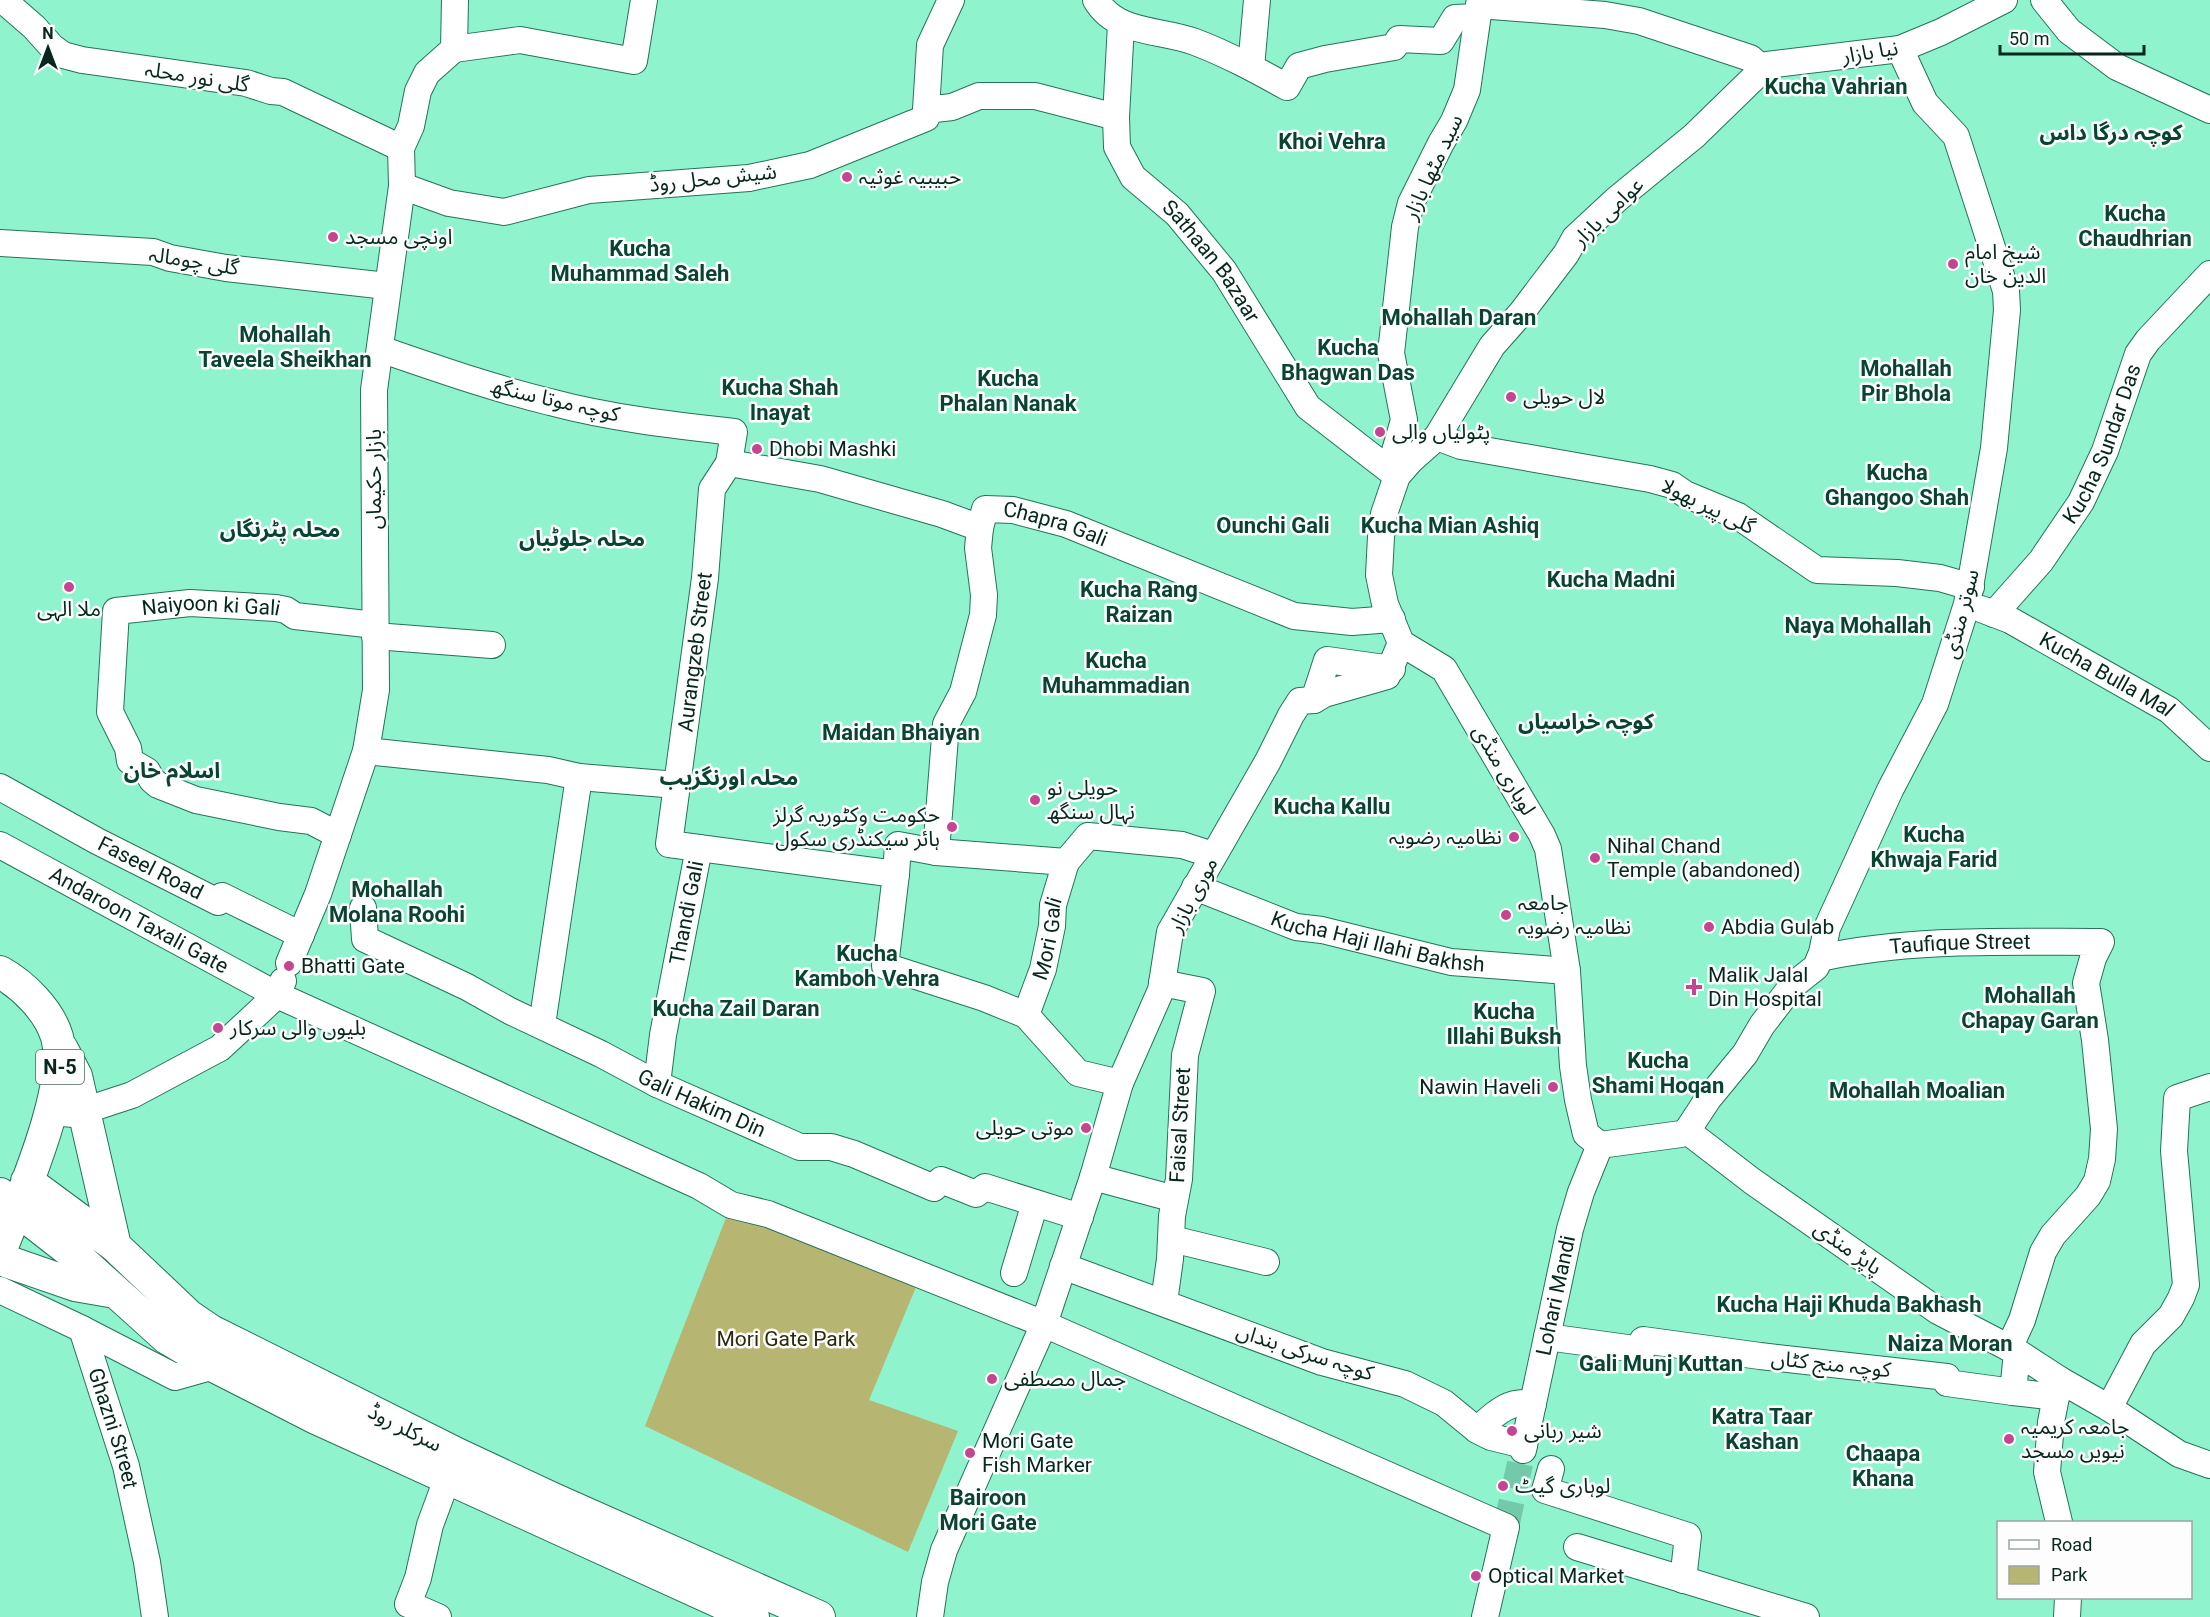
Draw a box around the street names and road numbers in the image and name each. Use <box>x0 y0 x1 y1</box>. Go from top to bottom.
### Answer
street label: نیا بازار <box>1839 36 1900 68</box>
street label: گلی نور محلہ <box>143 57 251 97</box>
street label: سید مٹھا بازار <box>1398 111 1468 224</box>
street label: شیش محل روڈ <box>648 159 778 197</box>
street label: عوامی بازار <box>1567 173 1648 252</box>
street label: Sathaan Bazaar <box>1158 195 1265 327</box>
street label: گلی چومالہ <box>147 242 241 281</box>
street label: Kucha Sundar Das <box>2058 361 2146 528</box>
street label: کوچہ موتا سنگھ <box>488 373 622 428</box>
street label: بازار حکیماں <box>362 429 386 529</box>
street label: گلی پیر بھولا <box>1657 473 1759 540</box>
street label: Chapra Gali <box>1003 498 1111 551</box>
street label: سوتر منڈی <box>1938 567 1984 661</box>
street label: Aurangzeb Street <box>673 571 717 733</box>
street label: Naiyoon ki Gali <box>140 591 283 621</box>
street label: Kucha Bulla Mal <box>2035 627 2180 721</box>
street label: لوہاری منڈی <box>1468 720 1540 820</box>
street label: Faseel Road <box>94 832 207 904</box>
street label: موری بازار <box>1163 853 1223 937</box>
street label: Thandi Gali <box>665 859 708 967</box>
street label: Andaroon Taxali Gate <box>45 862 232 978</box>
street label: Mori Gali <box>1028 894 1067 983</box>
street label: Kucha Haji Ilahi Bakhsh <box>1267 906 1486 977</box>
street label: Taufique Street <box>1888 930 2031 959</box>
road number: N-5 <box>36 1050 84 1084</box>
street label: Gali Hakim Din <box>634 1064 769 1142</box>
street label: Faisal Street <box>1165 1066 1195 1183</box>
street label: پاپڑ منڈی <box>1809 1216 1887 1281</box>
street label: Lohari Mandi <box>1531 1233 1580 1358</box>
street label: کوچہ سرکی بنداں <box>1233 1319 1377 1387</box>
street label: کوچہ منج کٹاں <box>1770 1346 1892 1385</box>
street label: Ghazni Street <box>83 1365 143 1491</box>
street label: سرکلر روڈ <box>364 1399 446 1457</box>

